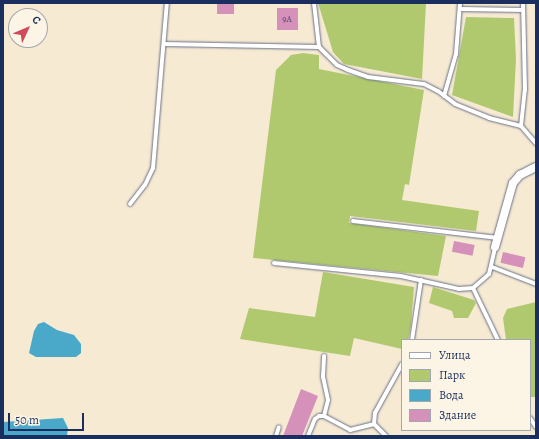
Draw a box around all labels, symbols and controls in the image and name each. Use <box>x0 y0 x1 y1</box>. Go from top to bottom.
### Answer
north arrow <box>8 8 48 48</box>
text: С <box>29 12 44 28</box>
house number: 9А <box>282 14 292 24</box>
legend <box>401 339 531 431</box>
text: Улица <box>439 347 470 363</box>
text: Парк <box>439 367 465 383</box>
text: Вода <box>439 387 464 403</box>
scale bar <box>10 405 86 431</box>
text: Здание <box>439 407 476 423</box>
text: 50 m <box>15 412 39 428</box>

